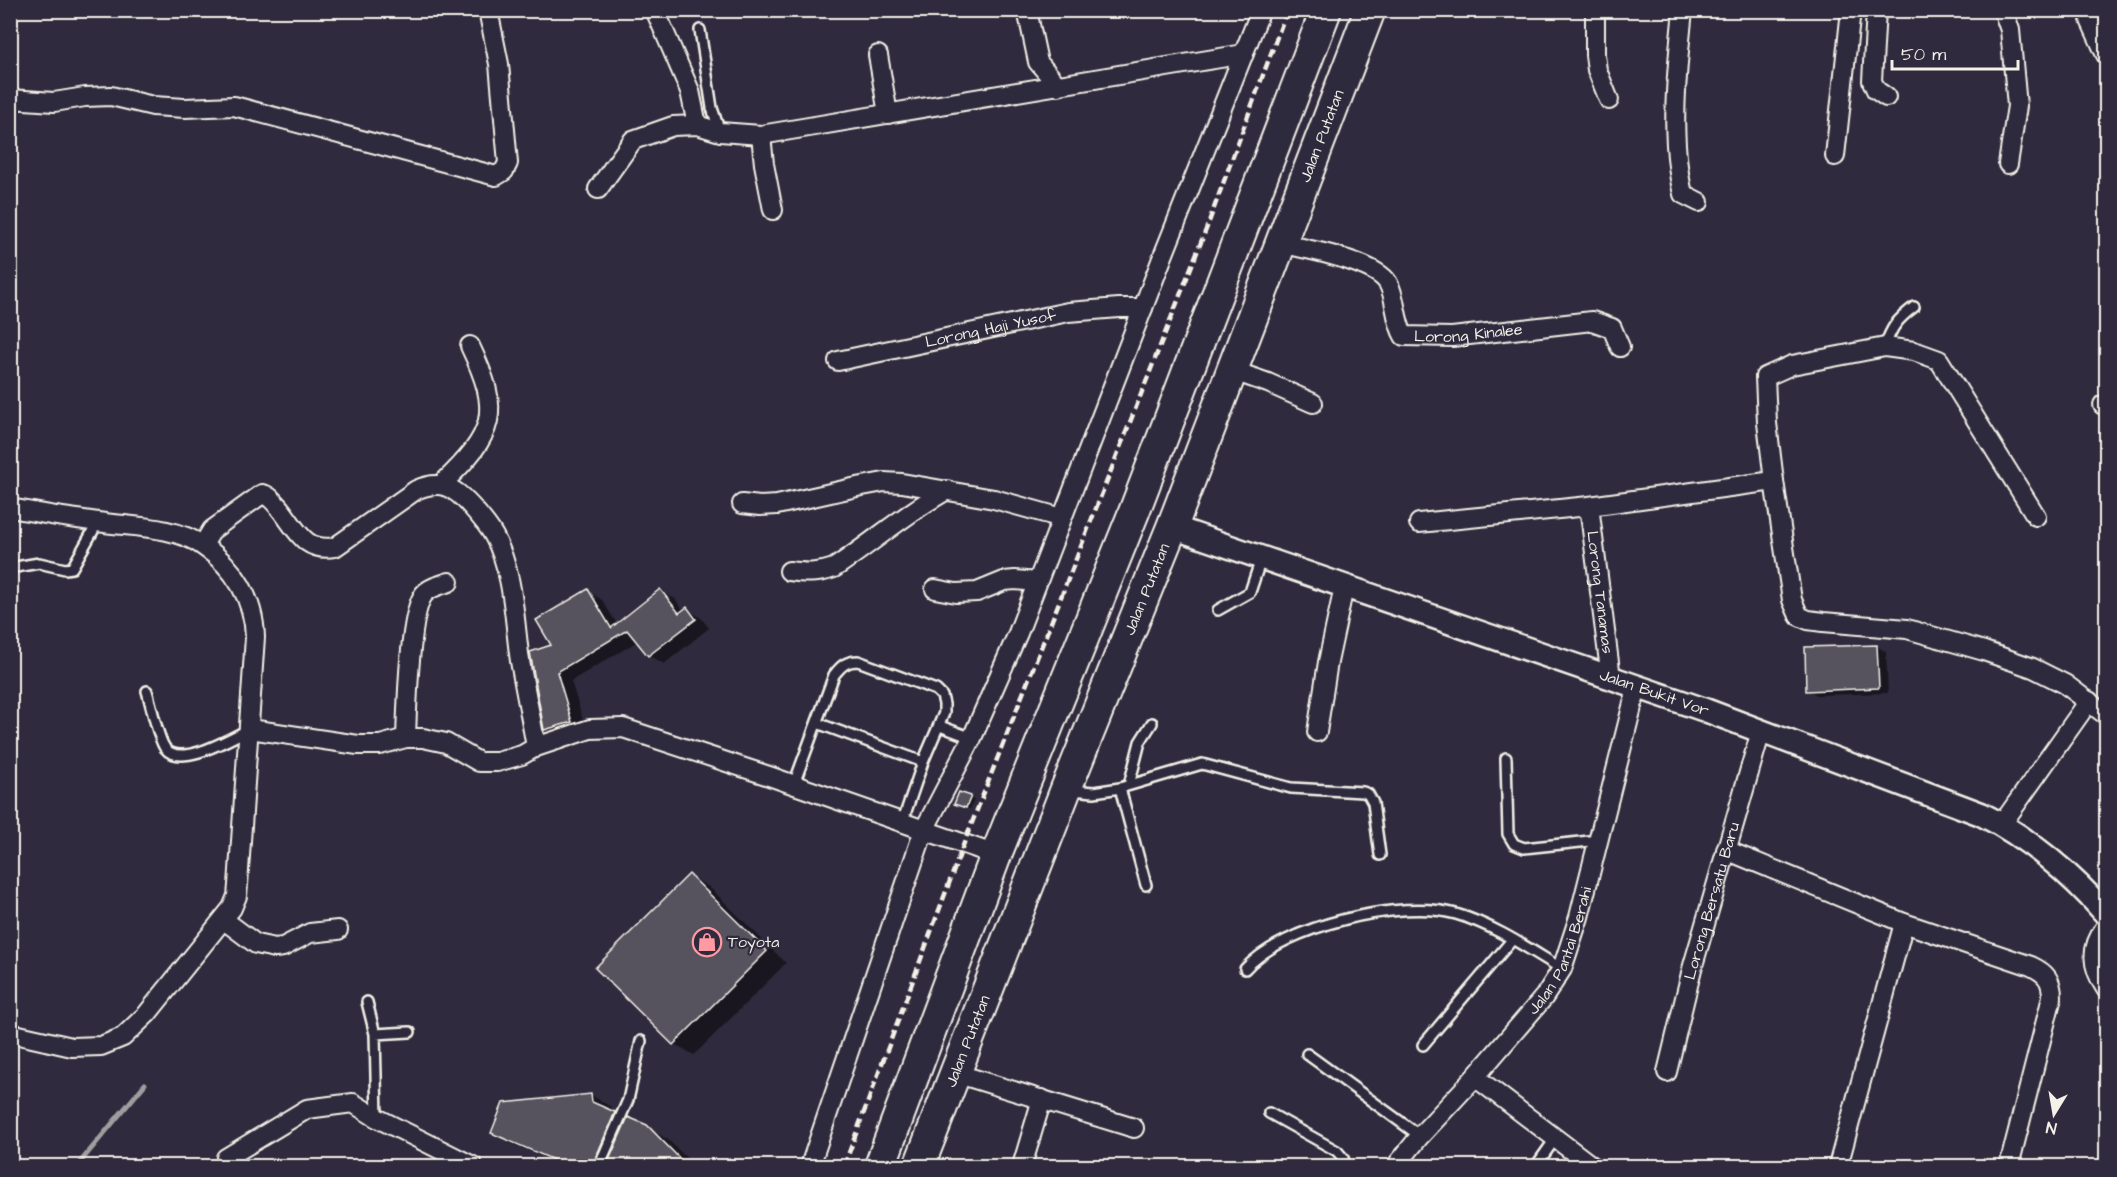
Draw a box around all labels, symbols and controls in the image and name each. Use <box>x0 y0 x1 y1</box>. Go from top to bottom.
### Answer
scale bar <box>1892 33 2018 71</box>
text: 50 m <box>1901 42 1946 67</box>
street label: Jalan Putatan <box>1294 87 1349 185</box>
street label: Lorong Haji Yusof <box>923 304 1059 353</box>
street label: Lorong Kinalee <box>1414 318 1524 348</box>
street label: Lorong Tanamas <box>1581 530 1619 655</box>
street label: Jalan Putatan <box>1118 540 1175 639</box>
street label: Jalan Bukit Vor <box>1597 664 1712 722</box>
street label: Lorong Bersatu Baru <box>1679 819 1745 982</box>
street label: Jalan Pantai Berahi <box>1523 884 1597 1019</box>
shop icon: Toyota <box>691 926 723 958</box>
place label: Toyota <box>728 931 779 954</box>
street label: Jalan Putatan <box>940 992 996 1090</box>
north arrow <box>2024 1084 2084 1144</box>
text: N <box>2044 1116 2058 1139</box>

